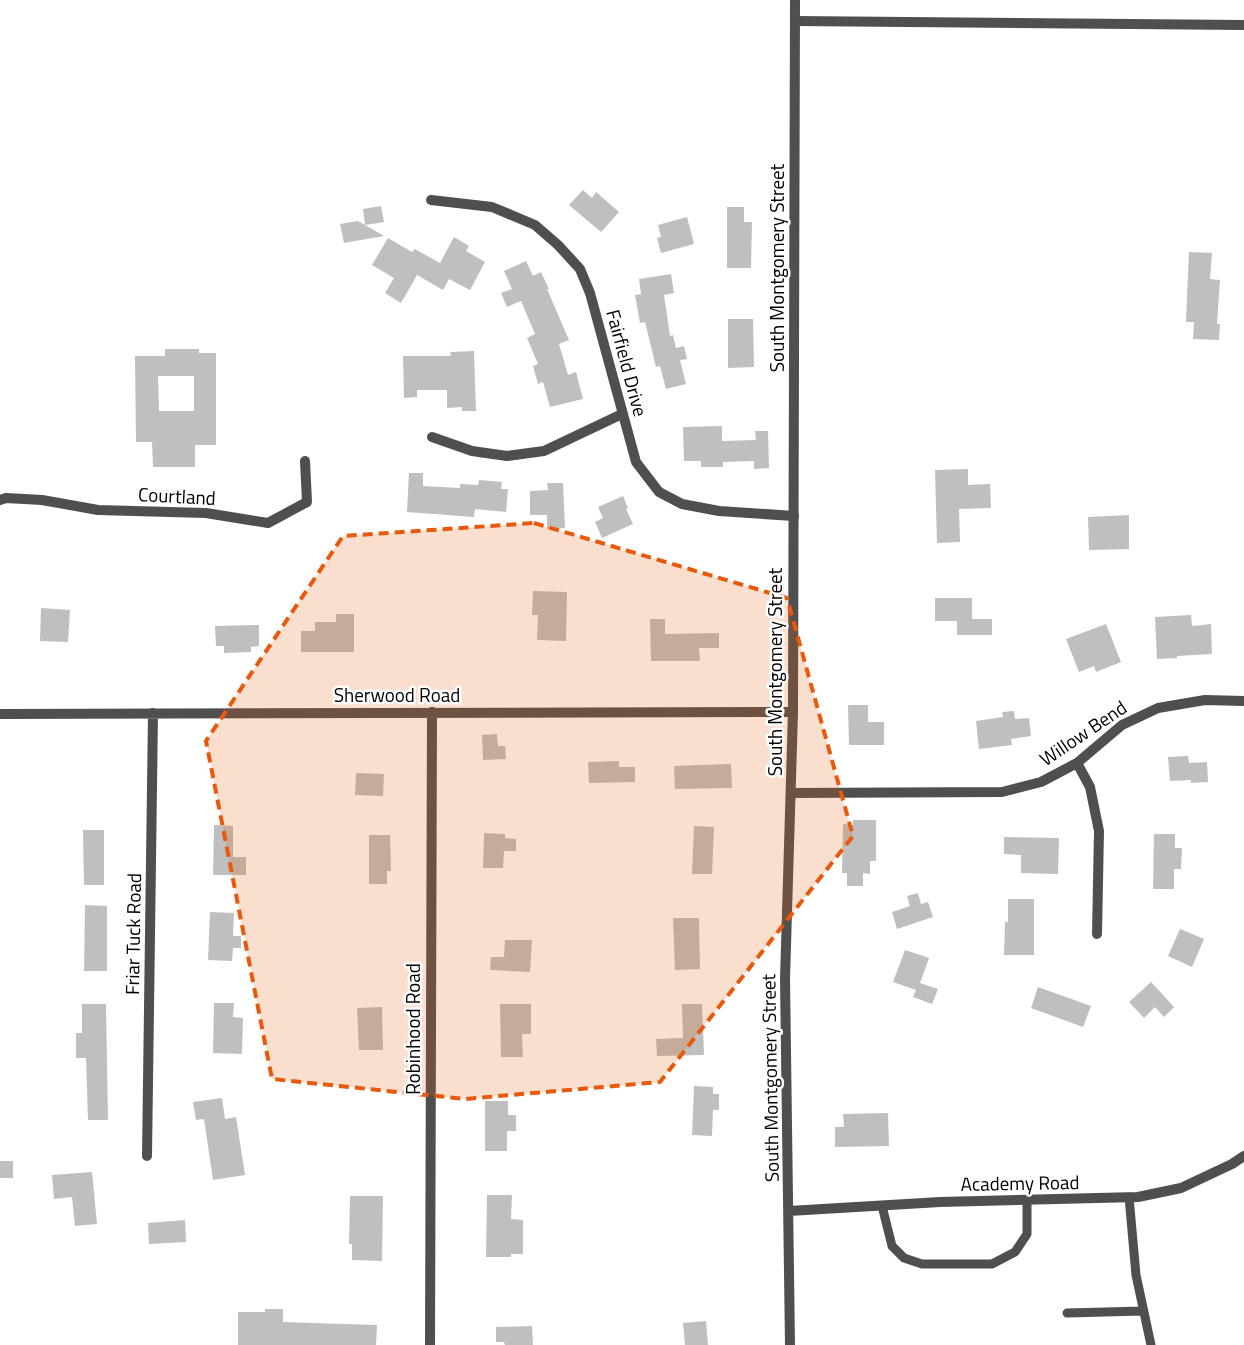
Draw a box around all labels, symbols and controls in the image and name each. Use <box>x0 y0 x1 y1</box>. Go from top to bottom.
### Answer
street label: South Montgomery Street <box>762 163 791 372</box>
street label: Fairfield Drive <box>599 306 656 420</box>
street label: Courtland <box>137 479 217 512</box>
street label: South Montgomery Street <box>760 567 789 776</box>
street label: Sherwood Road <box>334 680 460 709</box>
street label: Willow Bend <box>1033 693 1132 773</box>
street label: Friar Tuck Road <box>117 873 148 995</box>
street label: Robinhood Road <box>398 963 427 1095</box>
street label: South Montgomery Street <box>753 973 786 1182</box>
street label: Academy Road <box>960 1167 1080 1198</box>

